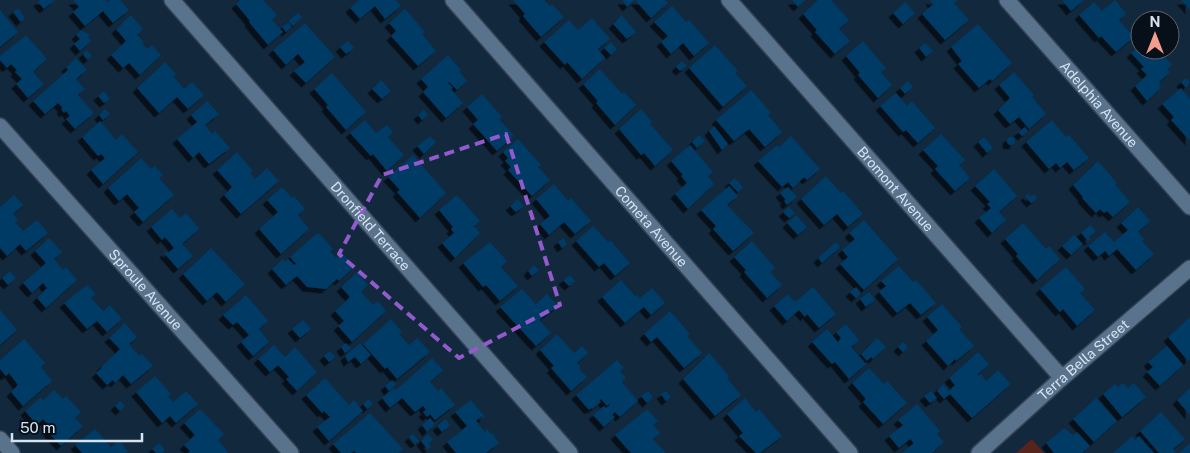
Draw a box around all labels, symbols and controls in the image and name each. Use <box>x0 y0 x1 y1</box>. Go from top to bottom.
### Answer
north arrow <box>1130 10 1180 60</box>
text: N <box>1150 14 1160 30</box>
street label: Adelphia Avenue <box>1057 58 1141 150</box>
street label: Bromont Avenue <box>854 143 937 235</box>
street label: Dronfield Terrace <box>327 179 414 274</box>
street label: Cometa Avenue <box>612 183 691 270</box>
street label: Sproule Avenue <box>106 246 186 333</box>
street label: Terra Bella Street <box>1035 316 1132 404</box>
scale bar <box>12 410 142 442</box>
text: 50 m <box>20 419 55 436</box>

